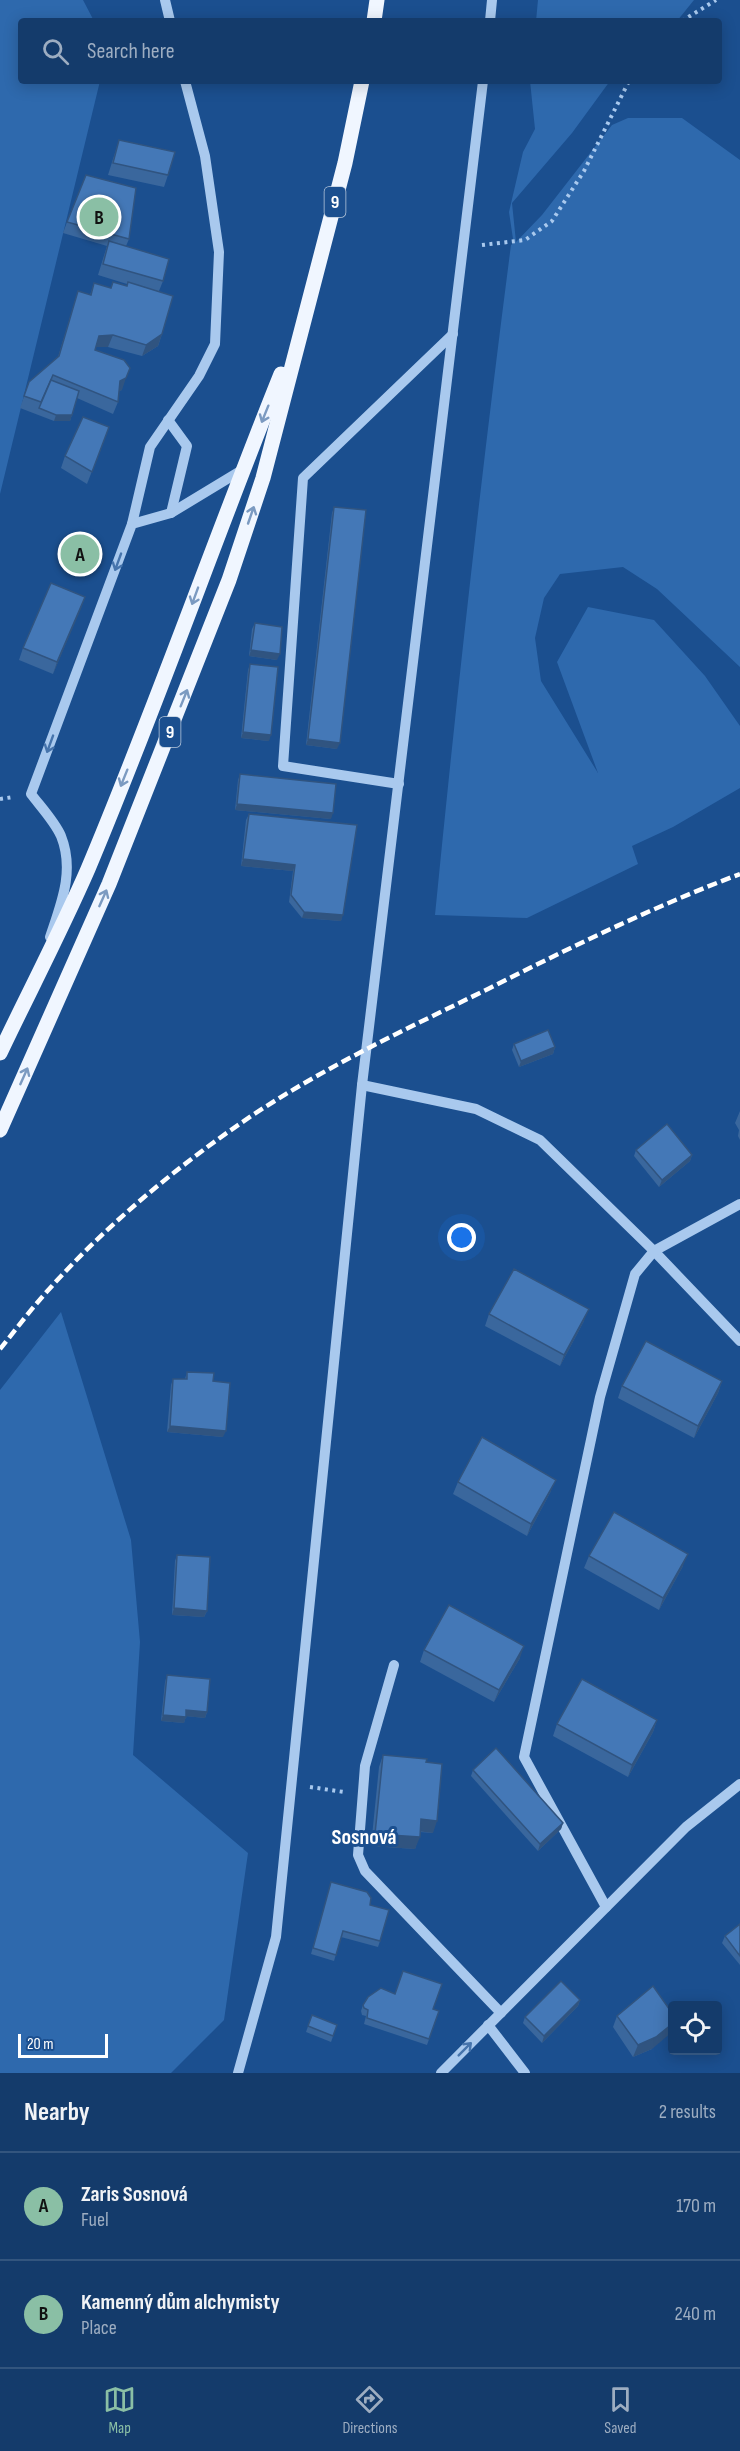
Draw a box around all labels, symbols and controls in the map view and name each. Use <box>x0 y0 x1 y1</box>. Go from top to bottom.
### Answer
search box <box>18 18 722 84</box>
icon: search <box>39 35 72 68</box>
text: Search here <box>87 38 174 65</box>
road number: 9 <box>324 187 346 217</box>
pin: B <box>80 194 118 240</box>
one-way arrow <box>259 404 270 423</box>
one-way arrow <box>246 506 257 525</box>
pin: A <box>60 532 100 576</box>
one-way arrow <box>111 552 122 570</box>
one-way arrow <box>189 586 200 605</box>
one-way arrow <box>179 689 190 707</box>
road number: 9 <box>160 717 180 747</box>
one-way arrow <box>44 735 55 753</box>
one-way arrow <box>118 768 129 786</box>
one-way arrow <box>98 889 109 908</box>
one-way arrow <box>19 1068 30 1086</box>
your location <box>447 1223 476 1252</box>
district label: Sosnová <box>331 1824 397 1851</box>
map controls <box>668 2001 722 2055</box>
button: locate <box>668 2001 722 2055</box>
scale bar <box>18 2031 108 2058</box>
text: 20 m <box>27 2035 54 2054</box>
one-way arrow <box>457 2042 472 2057</box>
text: Nearby <box>24 2097 90 2128</box>
text: 2 results <box>659 2100 716 2124</box>
text: Zaris Sosnová <box>81 2181 188 2208</box>
text: A <box>39 2194 48 2218</box>
text: 170 m <box>676 2194 716 2218</box>
text: Fuel <box>81 2208 109 2232</box>
text: Kamenný dům alchymisty <box>81 2289 280 2316</box>
text: B <box>39 2302 48 2326</box>
text: 240 m <box>675 2302 716 2326</box>
text: Place <box>81 2316 117 2340</box>
tab: Map <box>103 2383 136 2438</box>
tab: Directions <box>342 2383 398 2438</box>
tab: Saved <box>604 2383 637 2438</box>

